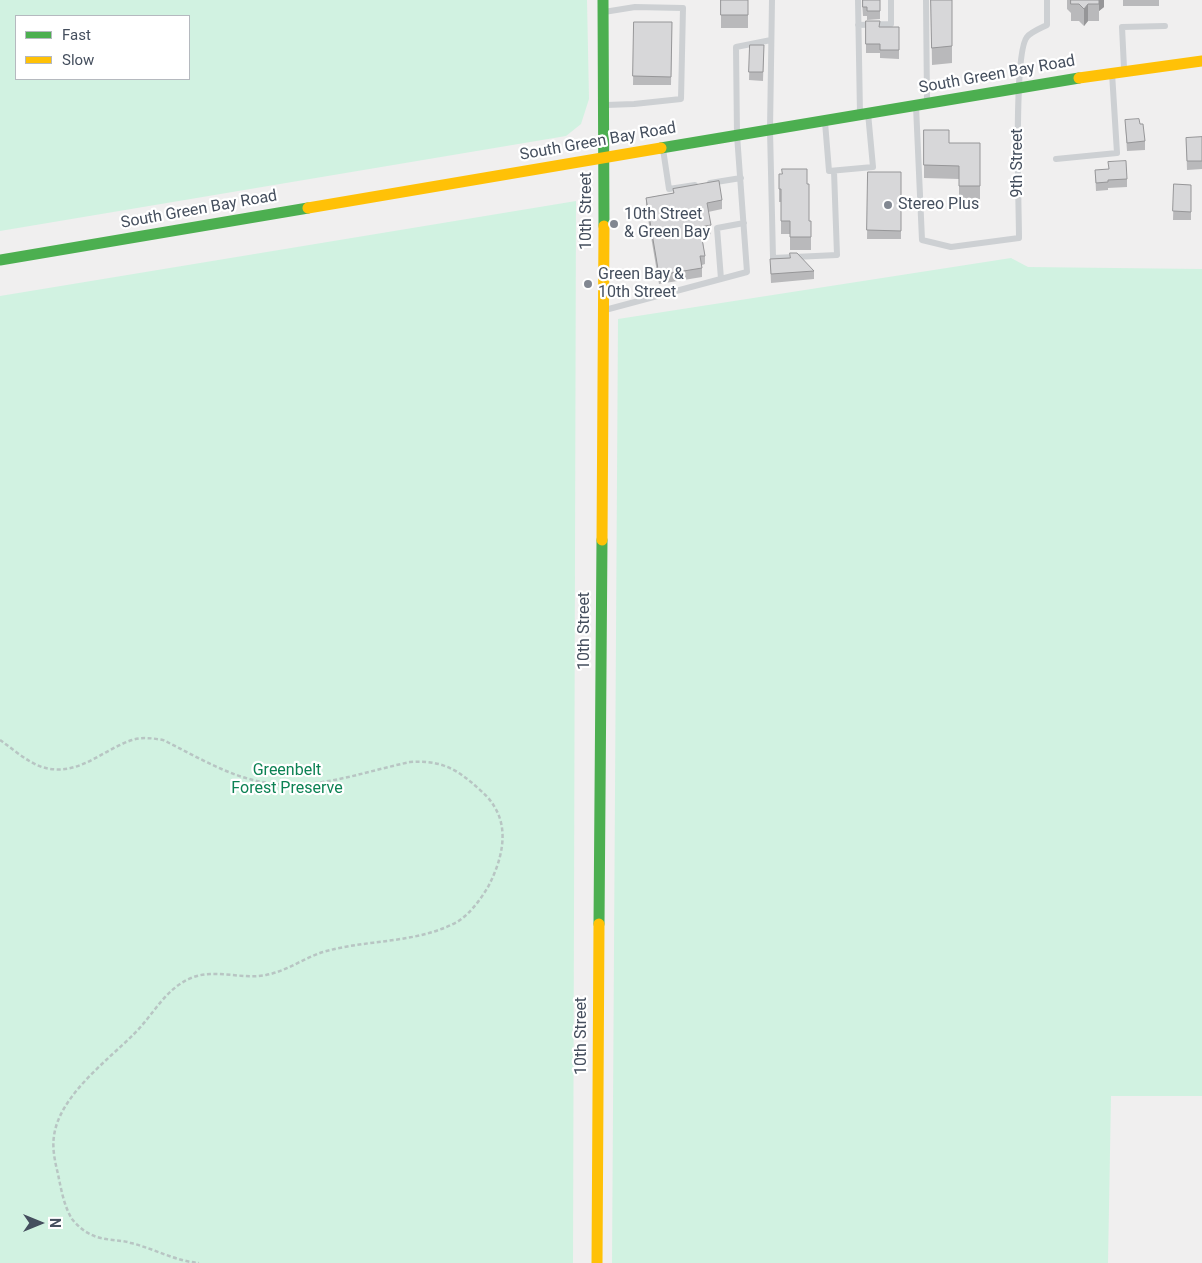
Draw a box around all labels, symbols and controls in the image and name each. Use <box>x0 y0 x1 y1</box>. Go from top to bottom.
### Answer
legend <box>15 15 190 80</box>
text: Fast <box>62 26 91 44</box>
text: Slow <box>62 51 94 69</box>
street label: South Green Bay Road <box>917 52 1077 98</box>
street label: South Green Bay Road <box>518 119 678 165</box>
street label: 9th Street <box>1008 128 1028 198</box>
street label: 10th Street <box>577 172 597 250</box>
street label: South Green Bay Road <box>119 187 279 233</box>
place label: Stereo Plus <box>898 195 979 215</box>
marker: Stereo Plus <box>882 199 894 211</box>
place label: 10th Street & Green Bay <box>624 205 710 243</box>
marker: 10th Street & Green Bay <box>608 218 620 230</box>
place label: Green Bay & 10th Street <box>598 265 684 303</box>
marker: Green Bay & 10th Street <box>582 278 594 290</box>
street label: 10th Street <box>575 592 595 670</box>
park label: Greenbelt Forest Preserve <box>231 761 343 799</box>
street label: 10th Street <box>572 997 592 1075</box>
north arrow <box>15 1198 65 1248</box>
text: N <box>47 1218 63 1228</box>

